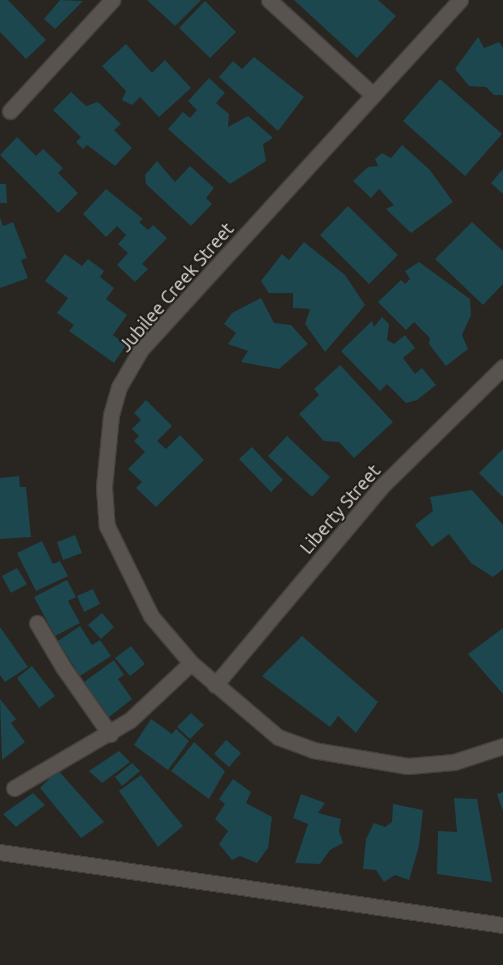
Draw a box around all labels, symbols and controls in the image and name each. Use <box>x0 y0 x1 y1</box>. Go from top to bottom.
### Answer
street label: Jubilee Creek Street <box>114 218 238 356</box>
street label: Liberty Street <box>295 460 385 558</box>

